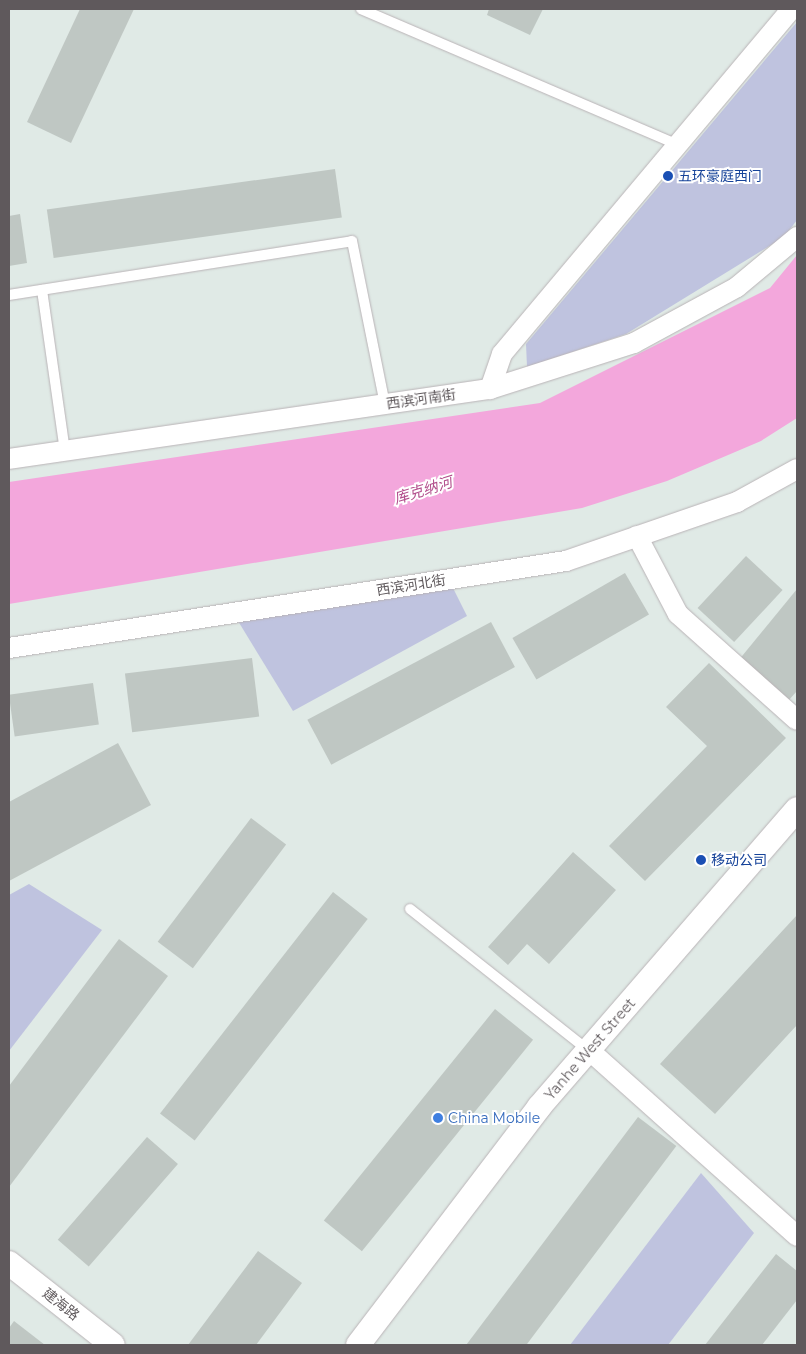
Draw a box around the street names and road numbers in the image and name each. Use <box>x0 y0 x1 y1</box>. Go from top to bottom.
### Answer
street label: 西滨河南街 <box>385 386 457 412</box>
street label: 西滨河北街 <box>375 571 447 599</box>
street label: Yanhe West Street <box>541 995 639 1103</box>
street label: 建海路 <box>39 1284 83 1324</box>

